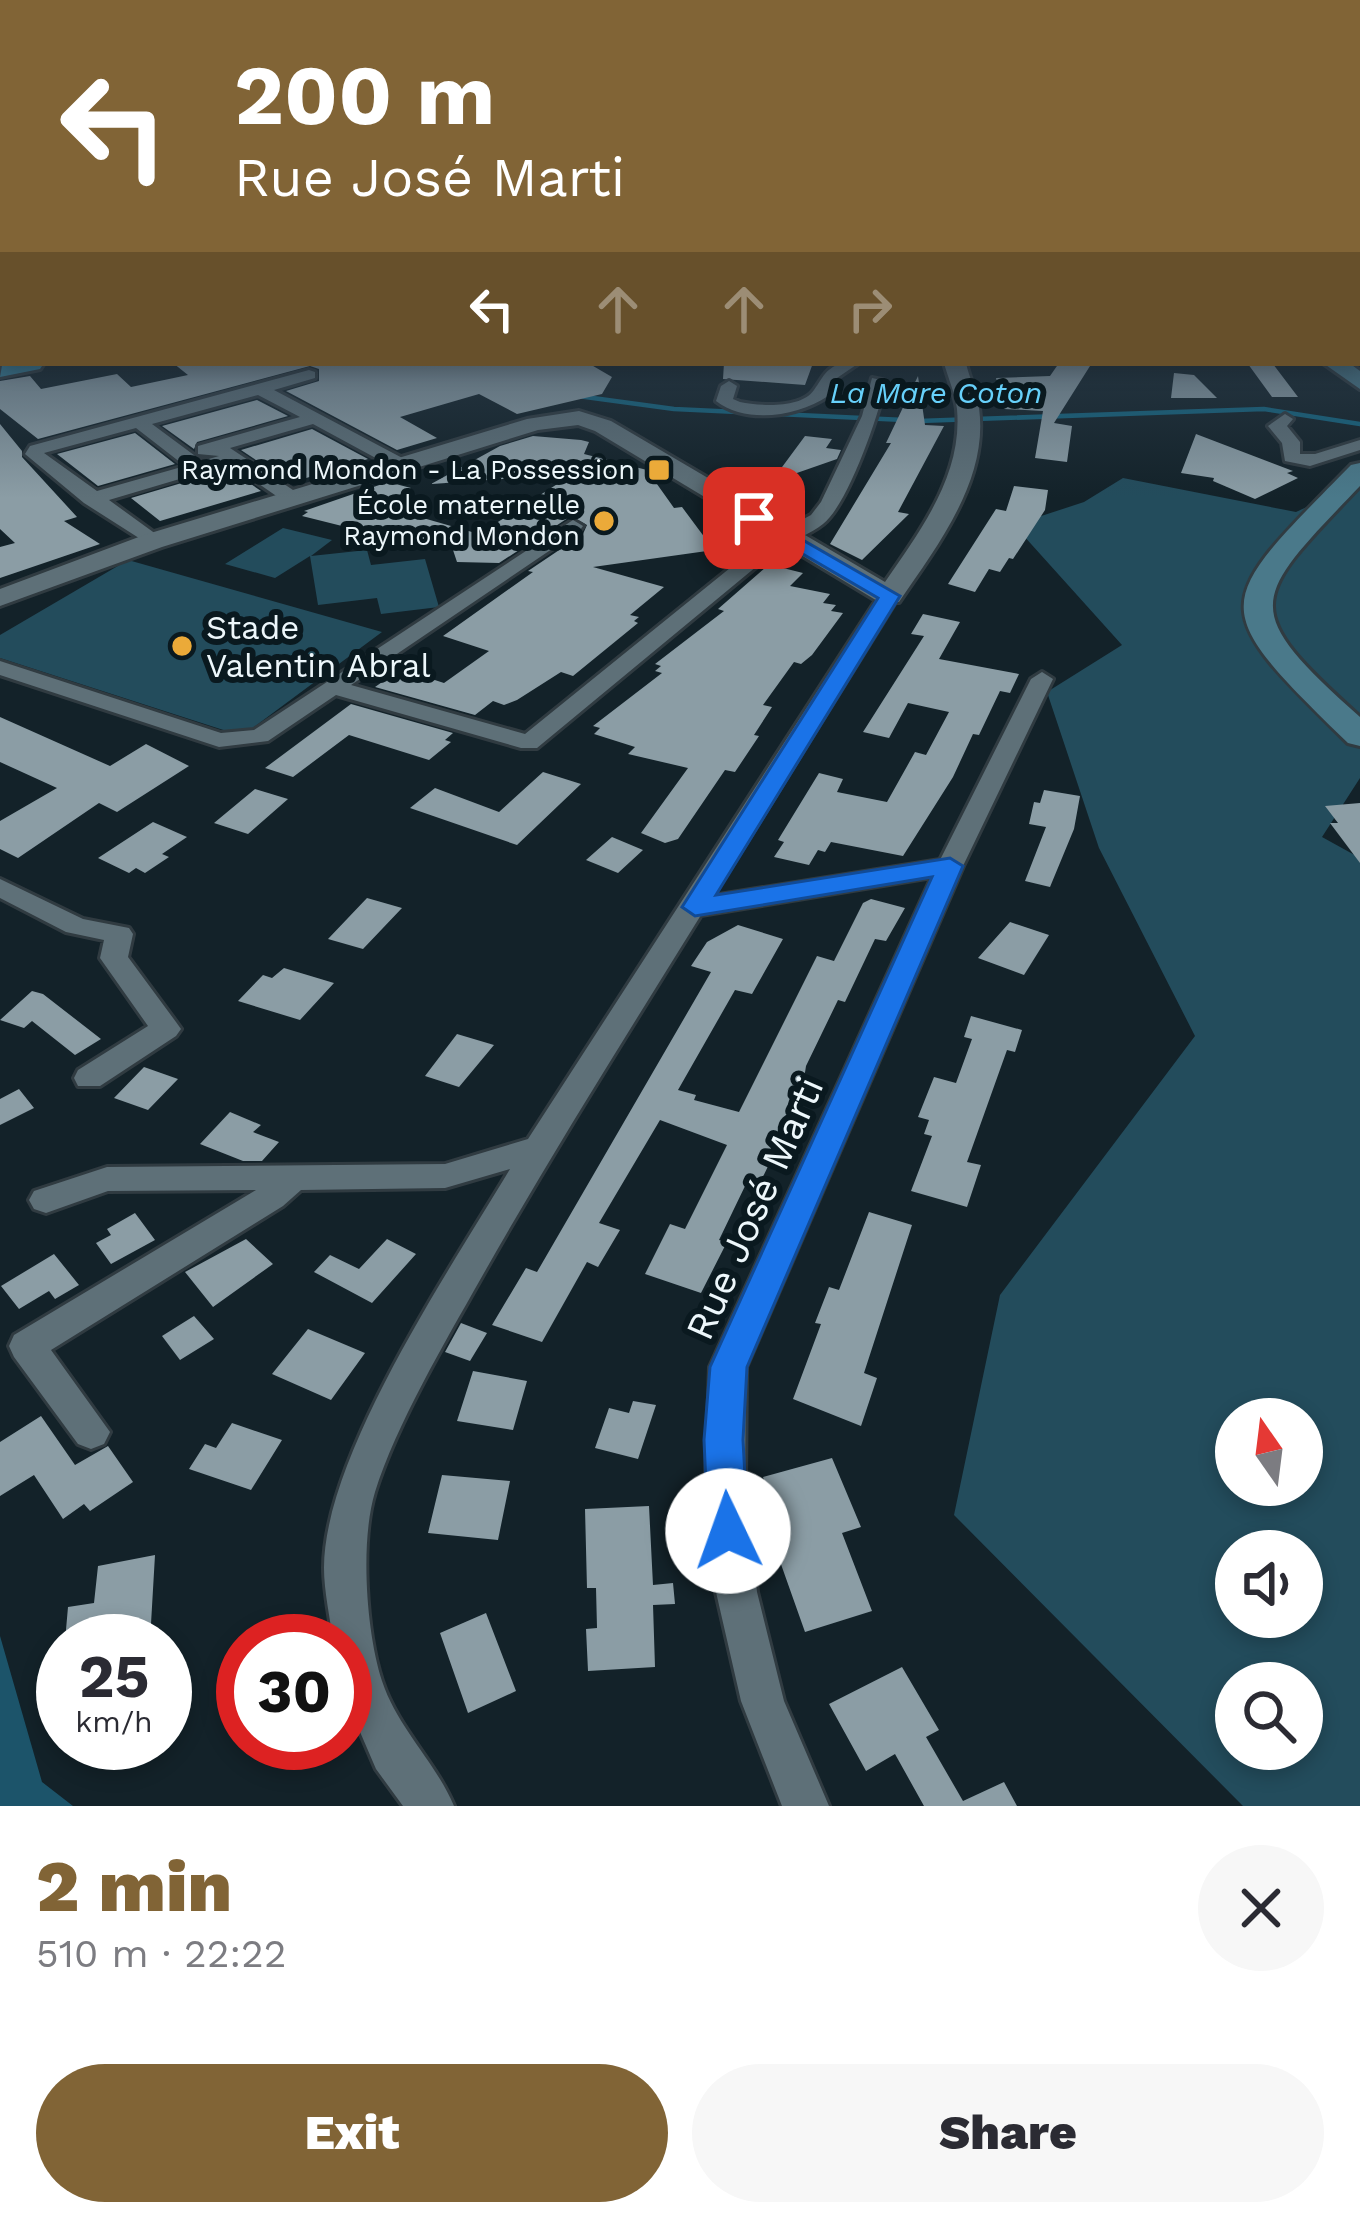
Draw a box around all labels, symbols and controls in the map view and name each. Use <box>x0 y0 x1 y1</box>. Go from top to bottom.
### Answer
text: 200 m <box>234 46 495 144</box>
icon: left <box>36 48 192 204</box>
text: Rue José Marti <box>234 146 625 209</box>
icon: left <box>459 276 525 342</box>
icon: ahead <box>585 276 651 342</box>
icon: ahead <box>711 276 777 342</box>
icon: right <box>837 276 903 342</box>
water label: La Mare Coton <box>830 375 1042 410</box>
place label: Raymond Mondon - La Possession <box>181 454 635 486</box>
marker: Raymond Mondon - La Possession <box>646 457 672 483</box>
pin <box>703 467 805 569</box>
icon: arrive <box>721 485 787 551</box>
place label: École maternelle Raymond Mondon <box>343 489 580 552</box>
marker: École maternelle Raymond Mondon <box>591 508 617 534</box>
place label: Stade Valentin Abral <box>206 608 431 685</box>
marker: Stade Valentin Abral <box>169 633 195 659</box>
street label: Rue José Marti <box>676 1070 832 1346</box>
north arrow <box>1215 1398 1323 1506</box>
map controls <box>1215 1398 1323 1770</box>
position arrow <box>665 1468 791 1594</box>
button: sound <box>1215 1530 1323 1638</box>
speed limit sign: 30 <box>216 1614 372 1770</box>
text: 25 <box>79 1641 149 1712</box>
button: search <box>1215 1662 1323 1770</box>
text: km/h <box>75 1704 153 1739</box>
text: 2 min <box>36 1844 232 1928</box>
button: close <box>1198 1845 1324 1971</box>
text: 510 m · 22:22 <box>36 1931 287 1976</box>
button: Exit <box>36 2064 668 2202</box>
button: Share <box>692 2064 1324 2202</box>

